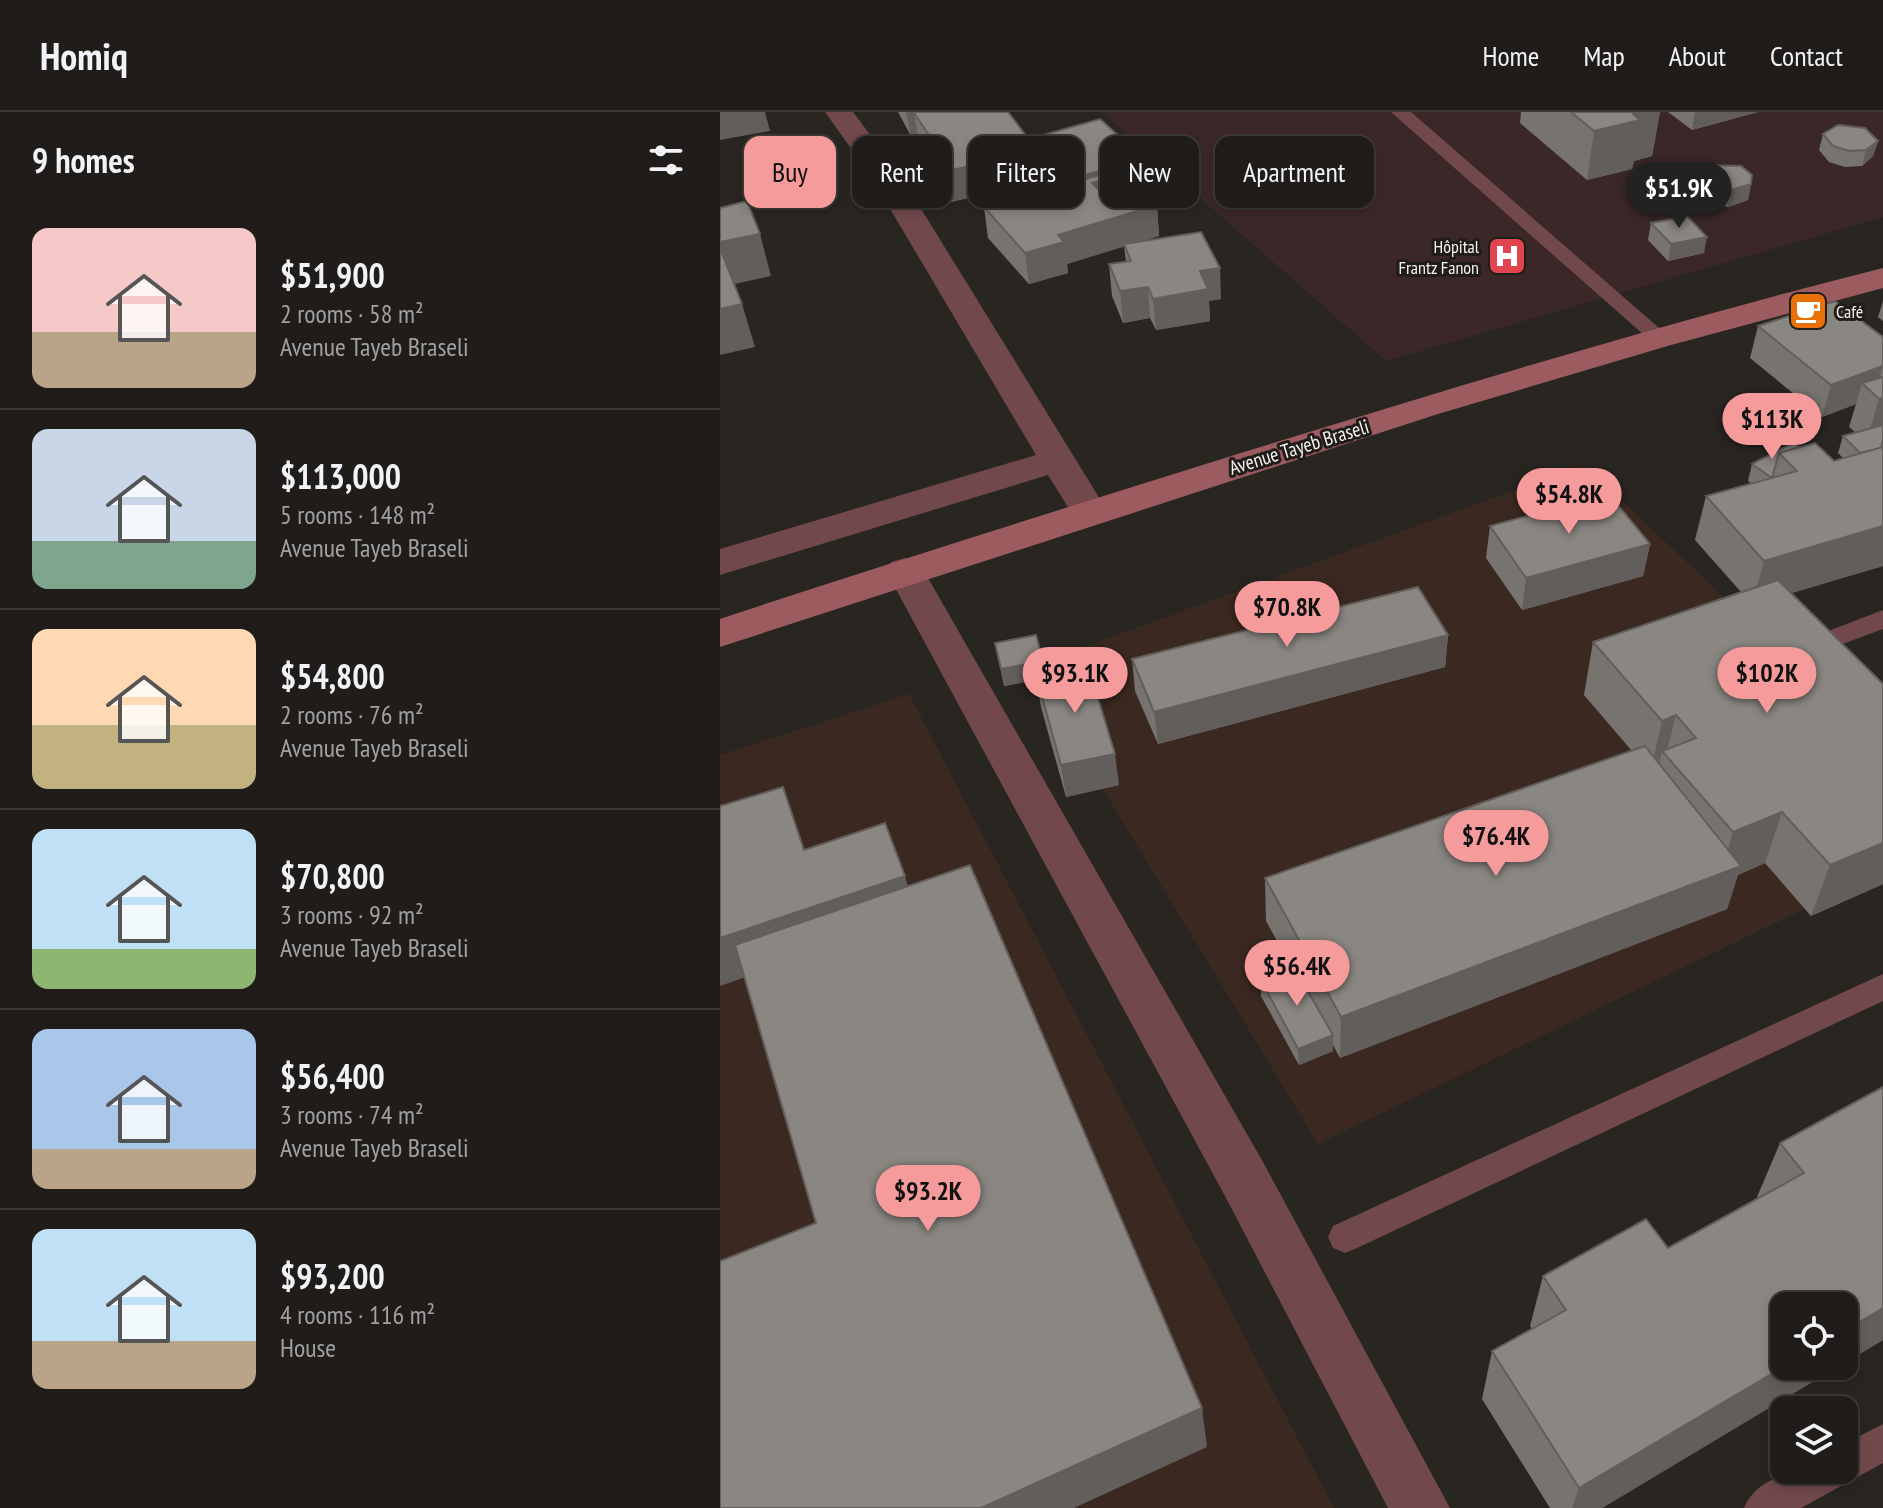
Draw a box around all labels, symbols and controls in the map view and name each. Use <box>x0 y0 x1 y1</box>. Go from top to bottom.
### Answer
text: Homiq <box>40 31 128 80</box>
text: Home <box>1483 37 1539 74</box>
text: Map <box>1583 37 1625 74</box>
text: About <box>1669 37 1726 74</box>
text: Contact <box>1770 37 1843 74</box>
chip: Buy <box>744 136 836 208</box>
chip: Rent <box>852 136 952 208</box>
chip: Filters <box>968 136 1084 208</box>
chip: New <box>1100 136 1199 208</box>
chip: Apartment <box>1215 136 1374 208</box>
text: 9 homes <box>32 138 135 182</box>
icon: filters <box>644 138 688 182</box>
pin: $51.9K <box>1614 162 1744 230</box>
text: $51.9K <box>1645 171 1713 204</box>
place label: Hôpital Frantz Fanon <box>1399 235 1480 279</box>
hospital icon: Hôpital Frantz Fanon <box>1486 235 1528 277</box>
text: $51,900 <box>280 253 385 297</box>
icon: home <box>96 260 192 356</box>
cafe icon: Café <box>1787 290 1829 332</box>
text: 2 rooms · 58 m² <box>280 297 424 330</box>
place label: Café <box>1836 300 1863 323</box>
text: Avenue Tayeb Braseli <box>280 330 469 363</box>
pin: $113K <box>1716 393 1828 461</box>
text: $113K <box>1740 402 1804 435</box>
street label: Avenue Tayeb Braseli <box>1226 413 1372 481</box>
text: $113,000 <box>280 454 401 498</box>
icon: home <box>96 461 192 557</box>
pin: $54.8K <box>1504 468 1634 536</box>
text: $54.8K <box>1535 477 1603 510</box>
text: 5 rooms · 148 m² <box>280 498 435 531</box>
text: Avenue Tayeb Braseli <box>280 531 469 564</box>
pin: $70.8K <box>1222 581 1352 649</box>
text: $70.8K <box>1253 590 1321 623</box>
pin: $93.1K <box>1010 647 1140 715</box>
pin: $102K <box>1711 647 1823 715</box>
text: $54,800 <box>280 654 385 698</box>
text: $93.1K <box>1041 656 1109 689</box>
text: $102K <box>1735 656 1799 689</box>
icon: home <box>96 661 192 757</box>
text: 2 rooms · 76 m² <box>280 698 424 731</box>
text: Avenue Tayeb Braseli <box>280 731 469 764</box>
pin: $76.4K <box>1431 810 1561 878</box>
text: $76.4K <box>1462 819 1530 852</box>
text: $70,800 <box>280 854 385 898</box>
icon: home <box>96 861 192 957</box>
text: 3 rooms · 92 m² <box>280 898 424 931</box>
text: Avenue Tayeb Braseli <box>280 931 469 964</box>
pin: $56.4K <box>1232 940 1362 1008</box>
text: $56.4K <box>1263 949 1331 982</box>
text: $56,400 <box>280 1054 385 1098</box>
icon: home <box>96 1061 192 1157</box>
text: 3 rooms · 74 m² <box>280 1098 424 1131</box>
text: Avenue Tayeb Braseli <box>280 1131 469 1164</box>
pin: $93.2K <box>863 1165 993 1233</box>
text: $93.2K <box>894 1174 962 1207</box>
text: $93,200 <box>280 1254 385 1298</box>
icon: home <box>96 1261 192 1357</box>
map controls <box>1770 1292 1858 1484</box>
button: locate <box>1770 1292 1858 1380</box>
text: 4 rooms · 116 m² <box>280 1298 435 1331</box>
text: House <box>280 1331 336 1364</box>
button: layers <box>1770 1396 1858 1484</box>

